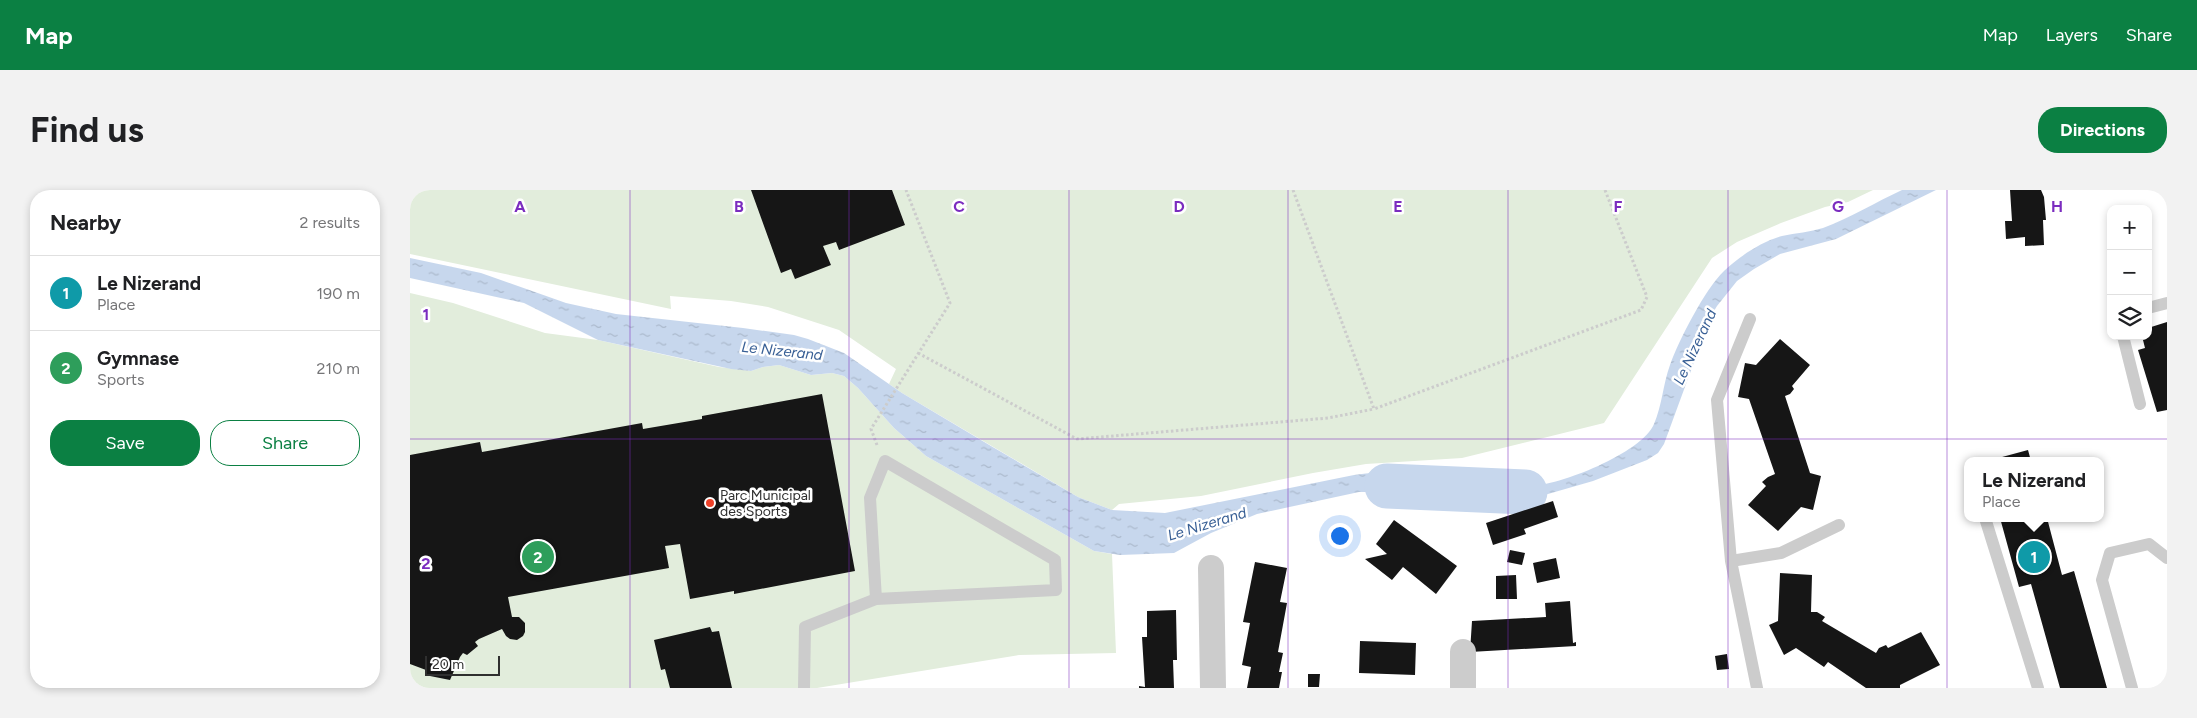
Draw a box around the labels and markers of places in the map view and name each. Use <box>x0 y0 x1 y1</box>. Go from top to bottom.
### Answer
place label: Parc Municipal des Sports <box>720 487 811 520</box>
marker: Parc Municipal des Sports <box>704 497 716 509</box>
pin: 2 <box>522 538 554 576</box>
pin: 1 <box>2018 538 2050 576</box>

